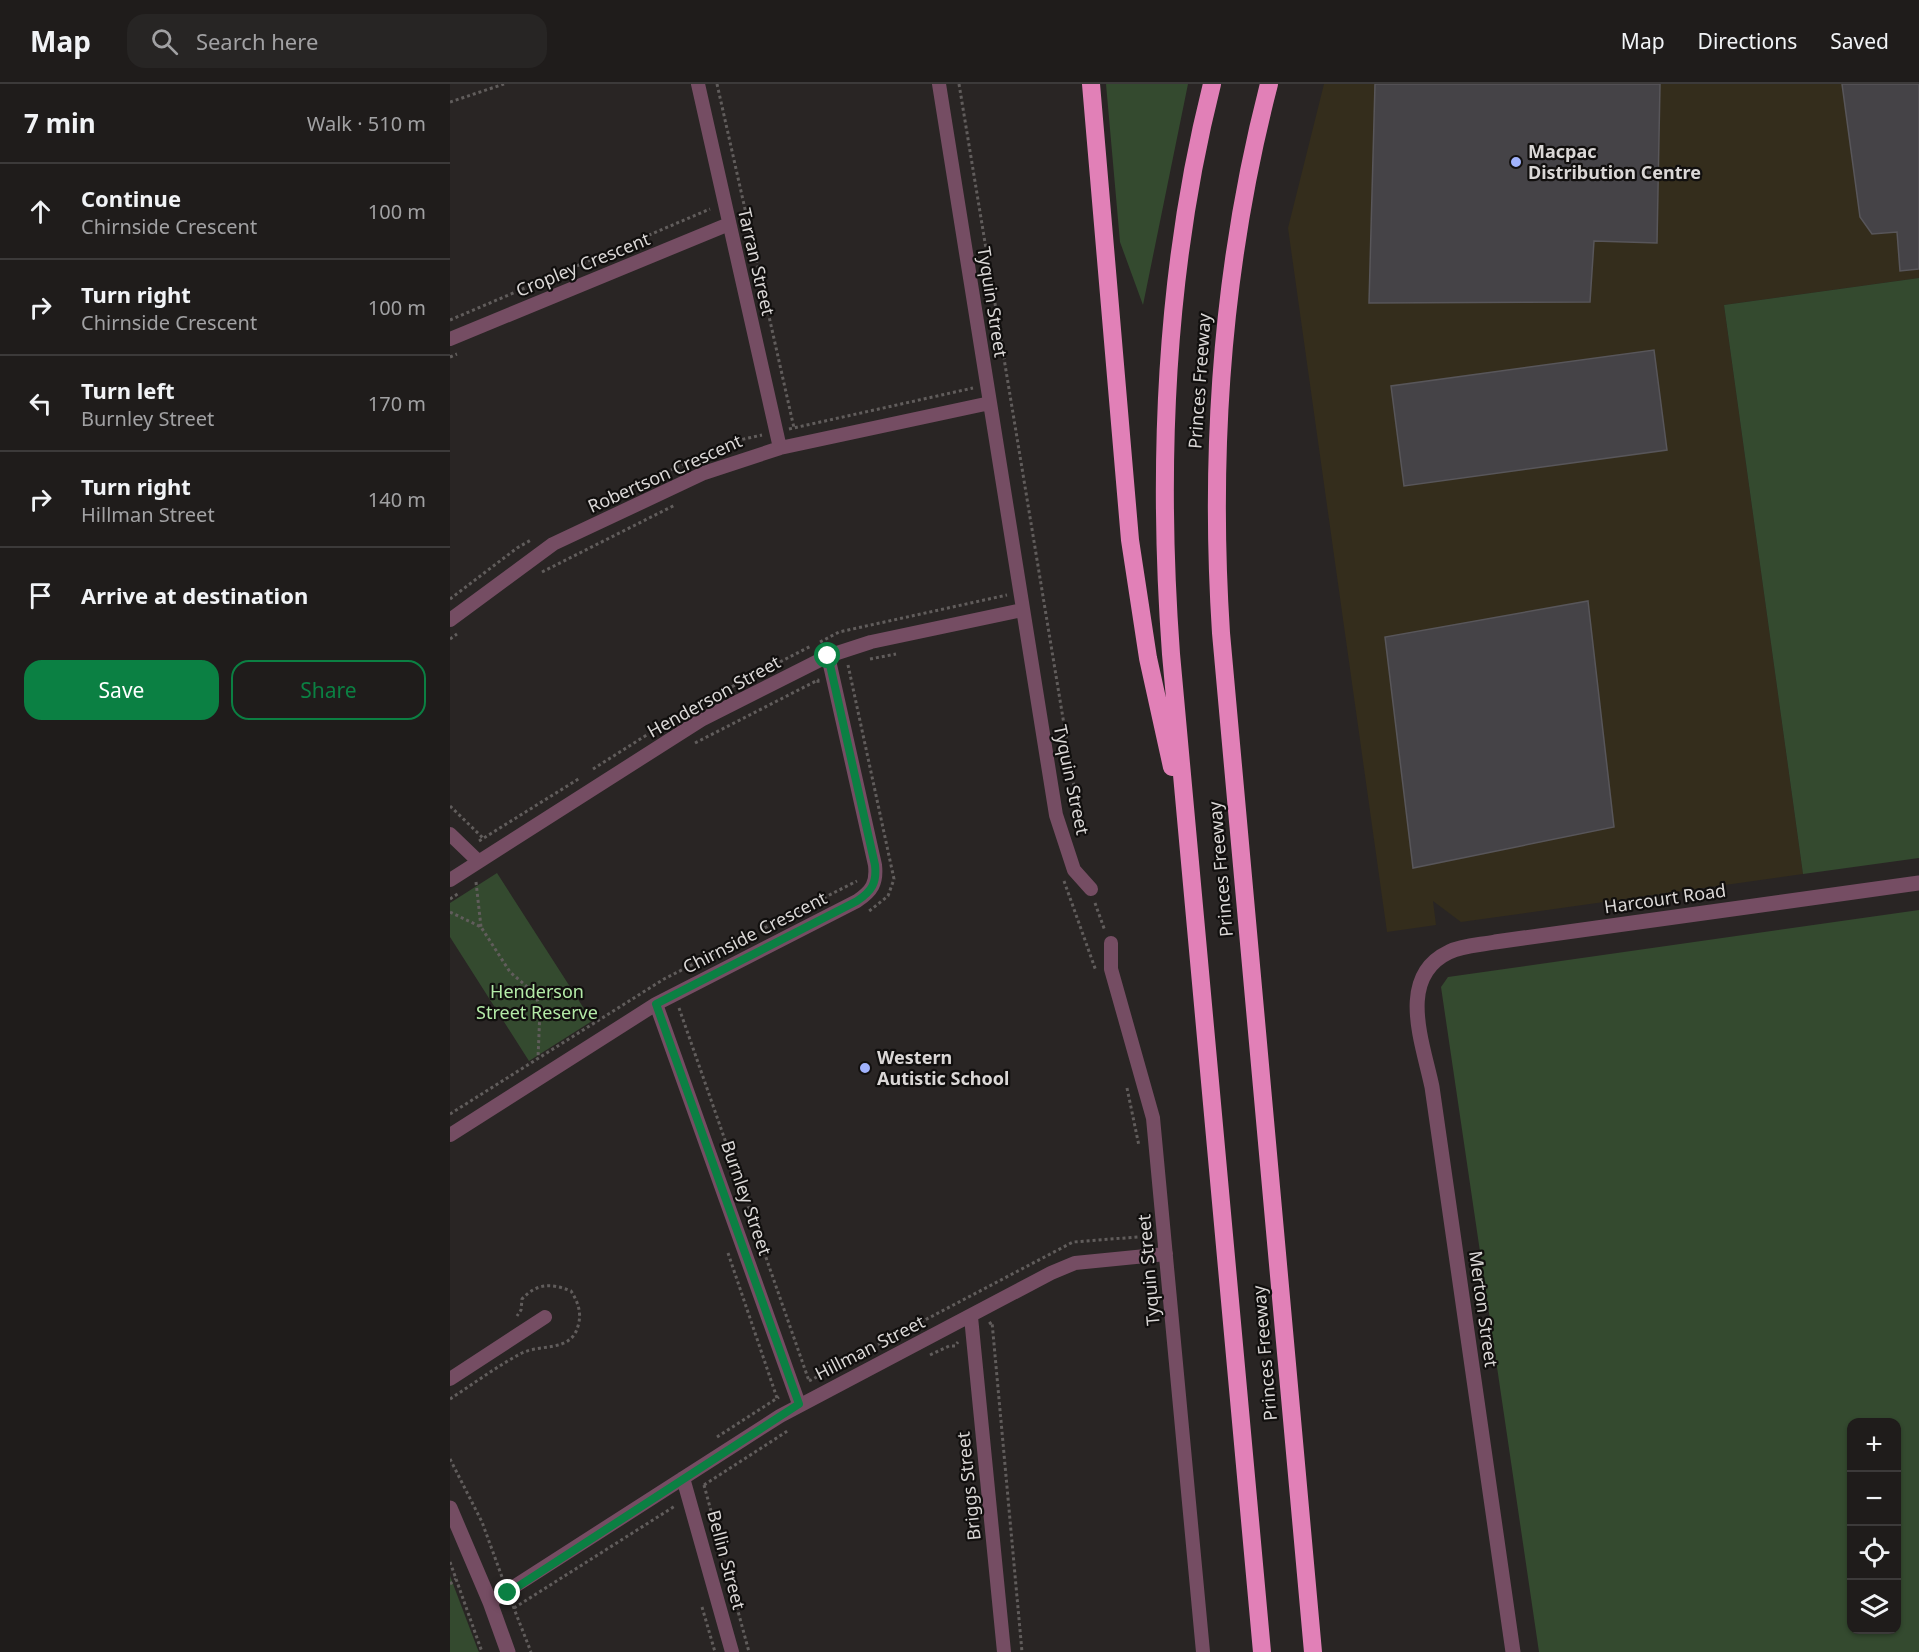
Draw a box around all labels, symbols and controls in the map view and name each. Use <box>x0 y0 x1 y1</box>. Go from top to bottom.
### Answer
search box <box>127 14 547 68</box>
text: Map <box>30 22 91 60</box>
icon: search <box>148 25 181 58</box>
text: Search here <box>196 26 318 56</box>
text: Map <box>1621 27 1665 55</box>
text: Directions <box>1698 27 1797 55</box>
text: Saved <box>1830 27 1889 55</box>
text: 7 min <box>24 105 96 141</box>
text: Walk · 510 m <box>307 110 426 137</box>
place label: Macpac Distribution Centre <box>1528 139 1701 184</box>
marker: Macpac Distribution Centre <box>1509 155 1523 169</box>
text: Continue <box>81 183 181 213</box>
icon: ahead <box>24 195 57 228</box>
text: 100 m <box>368 198 426 225</box>
street label: Tarran Street <box>733 206 781 318</box>
text: Chirnside Crescent <box>81 213 257 240</box>
street label: Cropley Crescent <box>512 226 654 302</box>
street label: Tyquin Street <box>972 245 1014 359</box>
text: Turn right <box>81 279 191 309</box>
icon: right <box>24 291 57 324</box>
text: 100 m <box>368 294 426 321</box>
text: Chirnside Crescent <box>81 309 257 336</box>
street label: Princes Freeway <box>1182 311 1216 450</box>
text: Turn left <box>81 375 175 405</box>
icon: left <box>24 387 57 420</box>
text: 170 m <box>368 390 426 417</box>
text: Burnley Street <box>81 405 214 432</box>
street label: Robertson Crescent <box>584 428 746 518</box>
text: Turn right <box>81 471 191 501</box>
icon: right <box>24 483 57 516</box>
text: 140 m <box>368 486 426 513</box>
text: Hillman Street <box>81 501 215 528</box>
icon: arrive <box>24 579 57 612</box>
text: Arrive at destination <box>81 580 308 610</box>
route start <box>814 642 840 668</box>
street label: Henderson Street <box>643 649 785 743</box>
button: Save <box>24 660 219 720</box>
button: Share <box>231 660 426 720</box>
street label: Tyquin Street <box>1049 723 1095 837</box>
street label: Princes Freeway <box>1202 800 1238 938</box>
street label: Harcourt Road <box>1602 878 1727 918</box>
street label: Chirnside Crescent <box>678 885 831 979</box>
park label: Henderson Street Reserve <box>476 979 598 1024</box>
place label: Western Autistic School <box>877 1045 1009 1090</box>
marker: Western Autistic School <box>858 1061 872 1075</box>
street label: Burnley Street <box>716 1137 778 1259</box>
street label: Tyquin Street <box>1131 1213 1165 1327</box>
street label: Merton Street <box>1464 1249 1504 1369</box>
street label: Princes Freeway <box>1246 1284 1282 1422</box>
street label: Hillman Street <box>811 1309 929 1385</box>
map controls <box>1847 1418 1901 1634</box>
button: + <box>1847 1418 1901 1472</box>
street label: Briggs Street <box>950 1430 986 1542</box>
button: − <box>1847 1472 1901 1526</box>
street label: Bellin Street <box>702 1507 752 1613</box>
button: locate <box>1847 1526 1901 1580</box>
route end <box>494 1579 520 1605</box>
button: layers <box>1847 1580 1901 1634</box>

